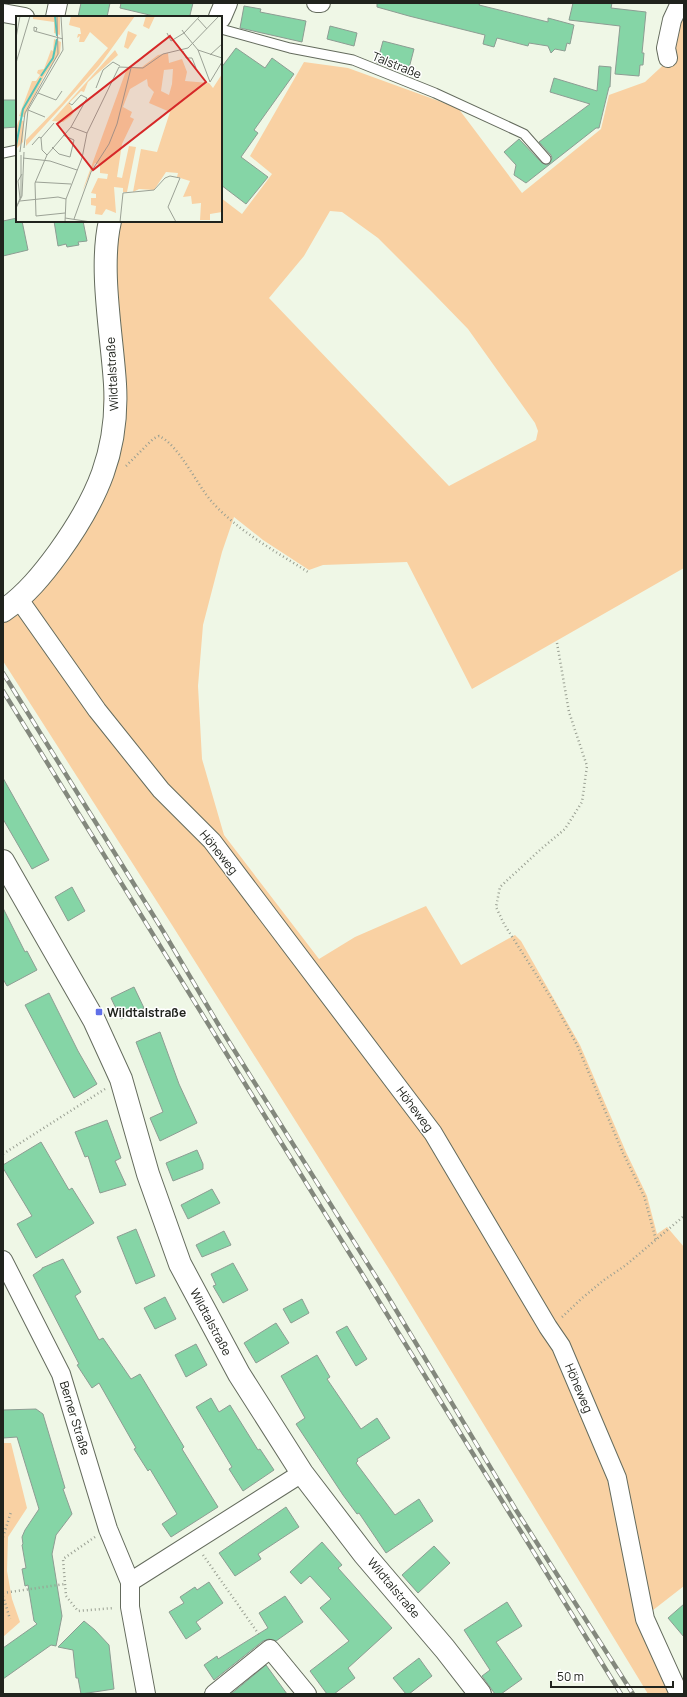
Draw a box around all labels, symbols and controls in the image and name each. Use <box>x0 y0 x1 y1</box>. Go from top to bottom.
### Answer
inset map <box>16 16 222 222</box>
street label: Talstraße <box>370 47 424 83</box>
street label: Wildtalstraße <box>102 337 122 411</box>
street label: Höheweg <box>196 826 242 878</box>
place label: Wildtalstraße <box>107 1004 186 1021</box>
marker: Wildtalstraße <box>94 1007 104 1017</box>
street label: Höheweg <box>392 1083 438 1135</box>
street label: Wildtalstraße <box>186 1285 236 1359</box>
street label: Höheweg <box>561 1361 597 1415</box>
street label: Berner Straße <box>56 1379 94 1457</box>
street label: Wildtalstraße <box>364 1554 424 1622</box>
scale bar <box>551 1663 673 1689</box>
text: 50 m <box>557 1668 584 1685</box>

